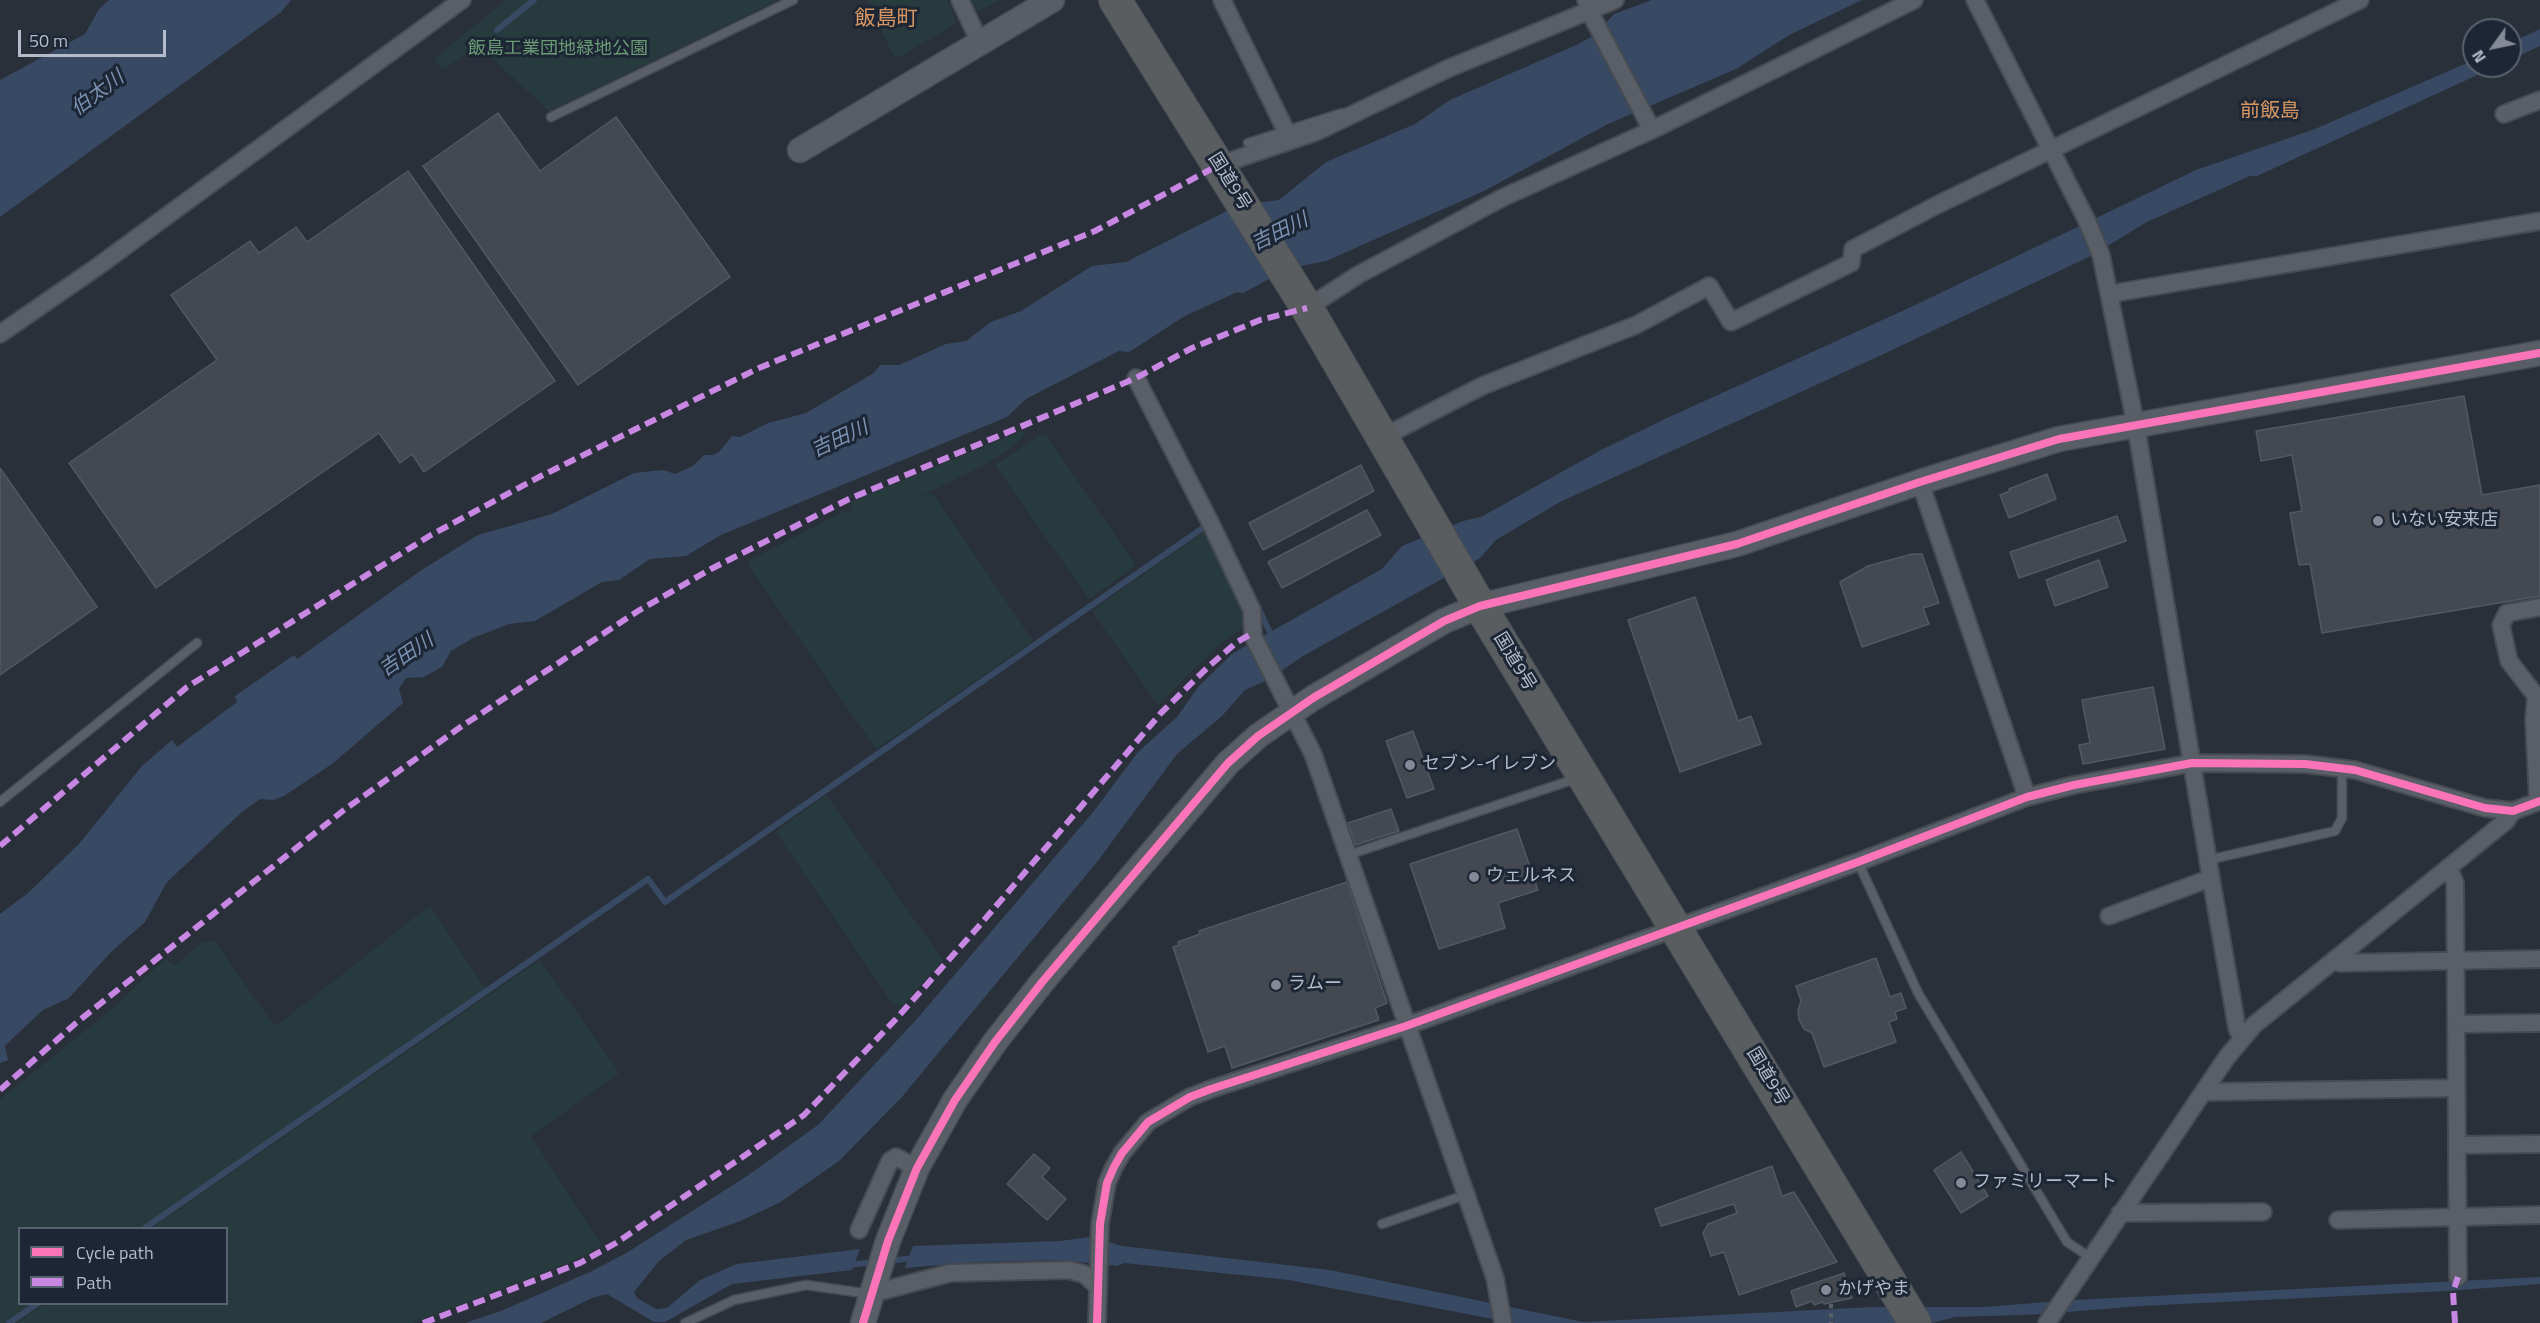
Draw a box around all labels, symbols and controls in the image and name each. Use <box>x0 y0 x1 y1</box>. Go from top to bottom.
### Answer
district label: 飯島町 <box>855 7 917 33</box>
scale bar <box>21 18 170 56</box>
north arrow <box>2462 18 2522 78</box>
text: 50 m <box>29 27 68 54</box>
park label: 飯島工業団地緑地公園 <box>468 39 648 61</box>
text: N <box>2465 46 2492 68</box>
water label: 伯太川 <box>67 66 129 122</box>
district label: 前飯島 <box>2240 100 2300 124</box>
street label: 国道9号 <box>1203 149 1255 215</box>
water label: 吉田川 <box>1248 209 1312 257</box>
water label: 吉田川 <box>808 416 872 464</box>
place label: いない安来店 <box>2390 510 2498 532</box>
marker: いない安来店 <box>2371 514 2385 528</box>
water label: 吉田川 <box>375 629 439 683</box>
street label: 国道9号 <box>1488 629 1540 695</box>
place label: セブン-イレブン <box>1422 754 1556 776</box>
marker: セブン-イレブン <box>1403 758 1417 772</box>
place label: ウェルネス <box>1486 866 1576 888</box>
marker: ウェルネス <box>1467 870 1481 884</box>
place label: ラムー <box>1288 974 1342 996</box>
marker: ラムー <box>1269 978 1283 992</box>
street label: 国道9号 <box>1741 1044 1793 1110</box>
place label: ファミリーマート <box>1973 1172 2117 1194</box>
marker: ファミリーマート <box>1954 1176 1968 1190</box>
legend <box>18 1227 228 1305</box>
text: Cycle path <box>76 1239 154 1266</box>
text: Path <box>76 1269 112 1296</box>
place label: かげやま <box>1838 1279 1910 1301</box>
marker: かげやま <box>1819 1283 1833 1297</box>

